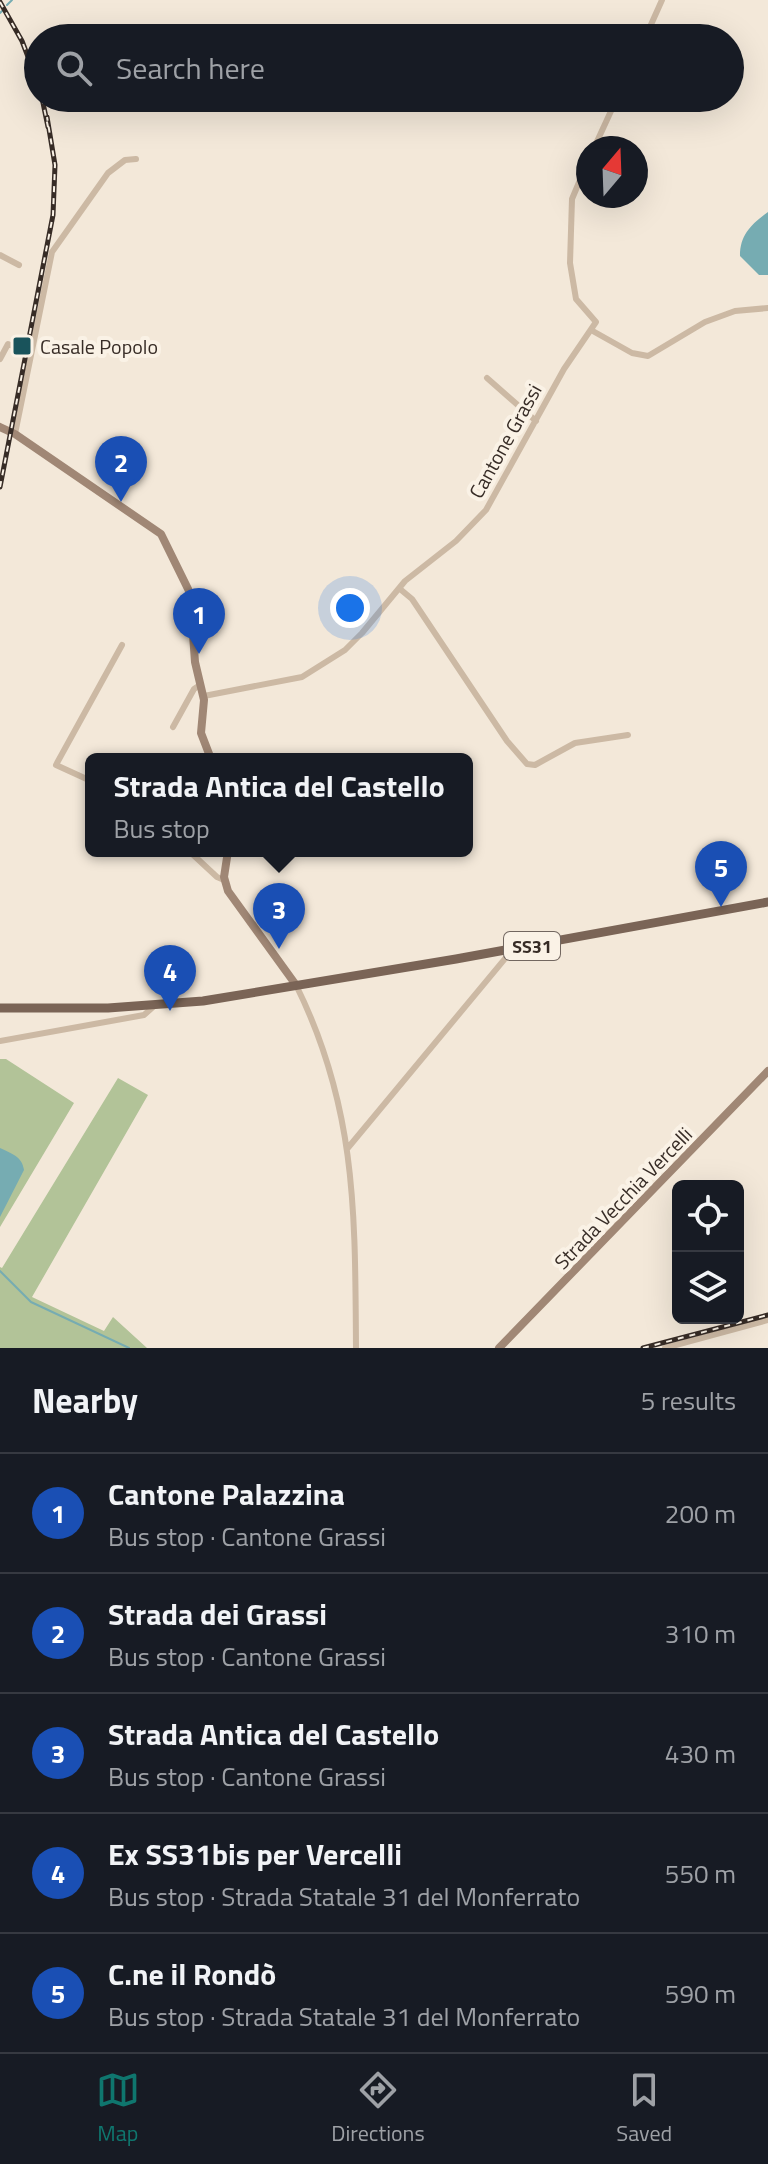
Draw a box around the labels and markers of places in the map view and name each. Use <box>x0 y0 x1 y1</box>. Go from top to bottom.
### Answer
place label: Casale Popolo <box>40 331 158 362</box>
marker: Casale Popolo <box>11 335 33 357</box>
pin: 2 <box>95 436 147 502</box>
pin: 1 <box>173 588 225 654</box>
pin: 5 <box>695 841 747 907</box>
pin: 3 <box>253 883 305 949</box>
pin: 4 <box>144 945 196 1011</box>

